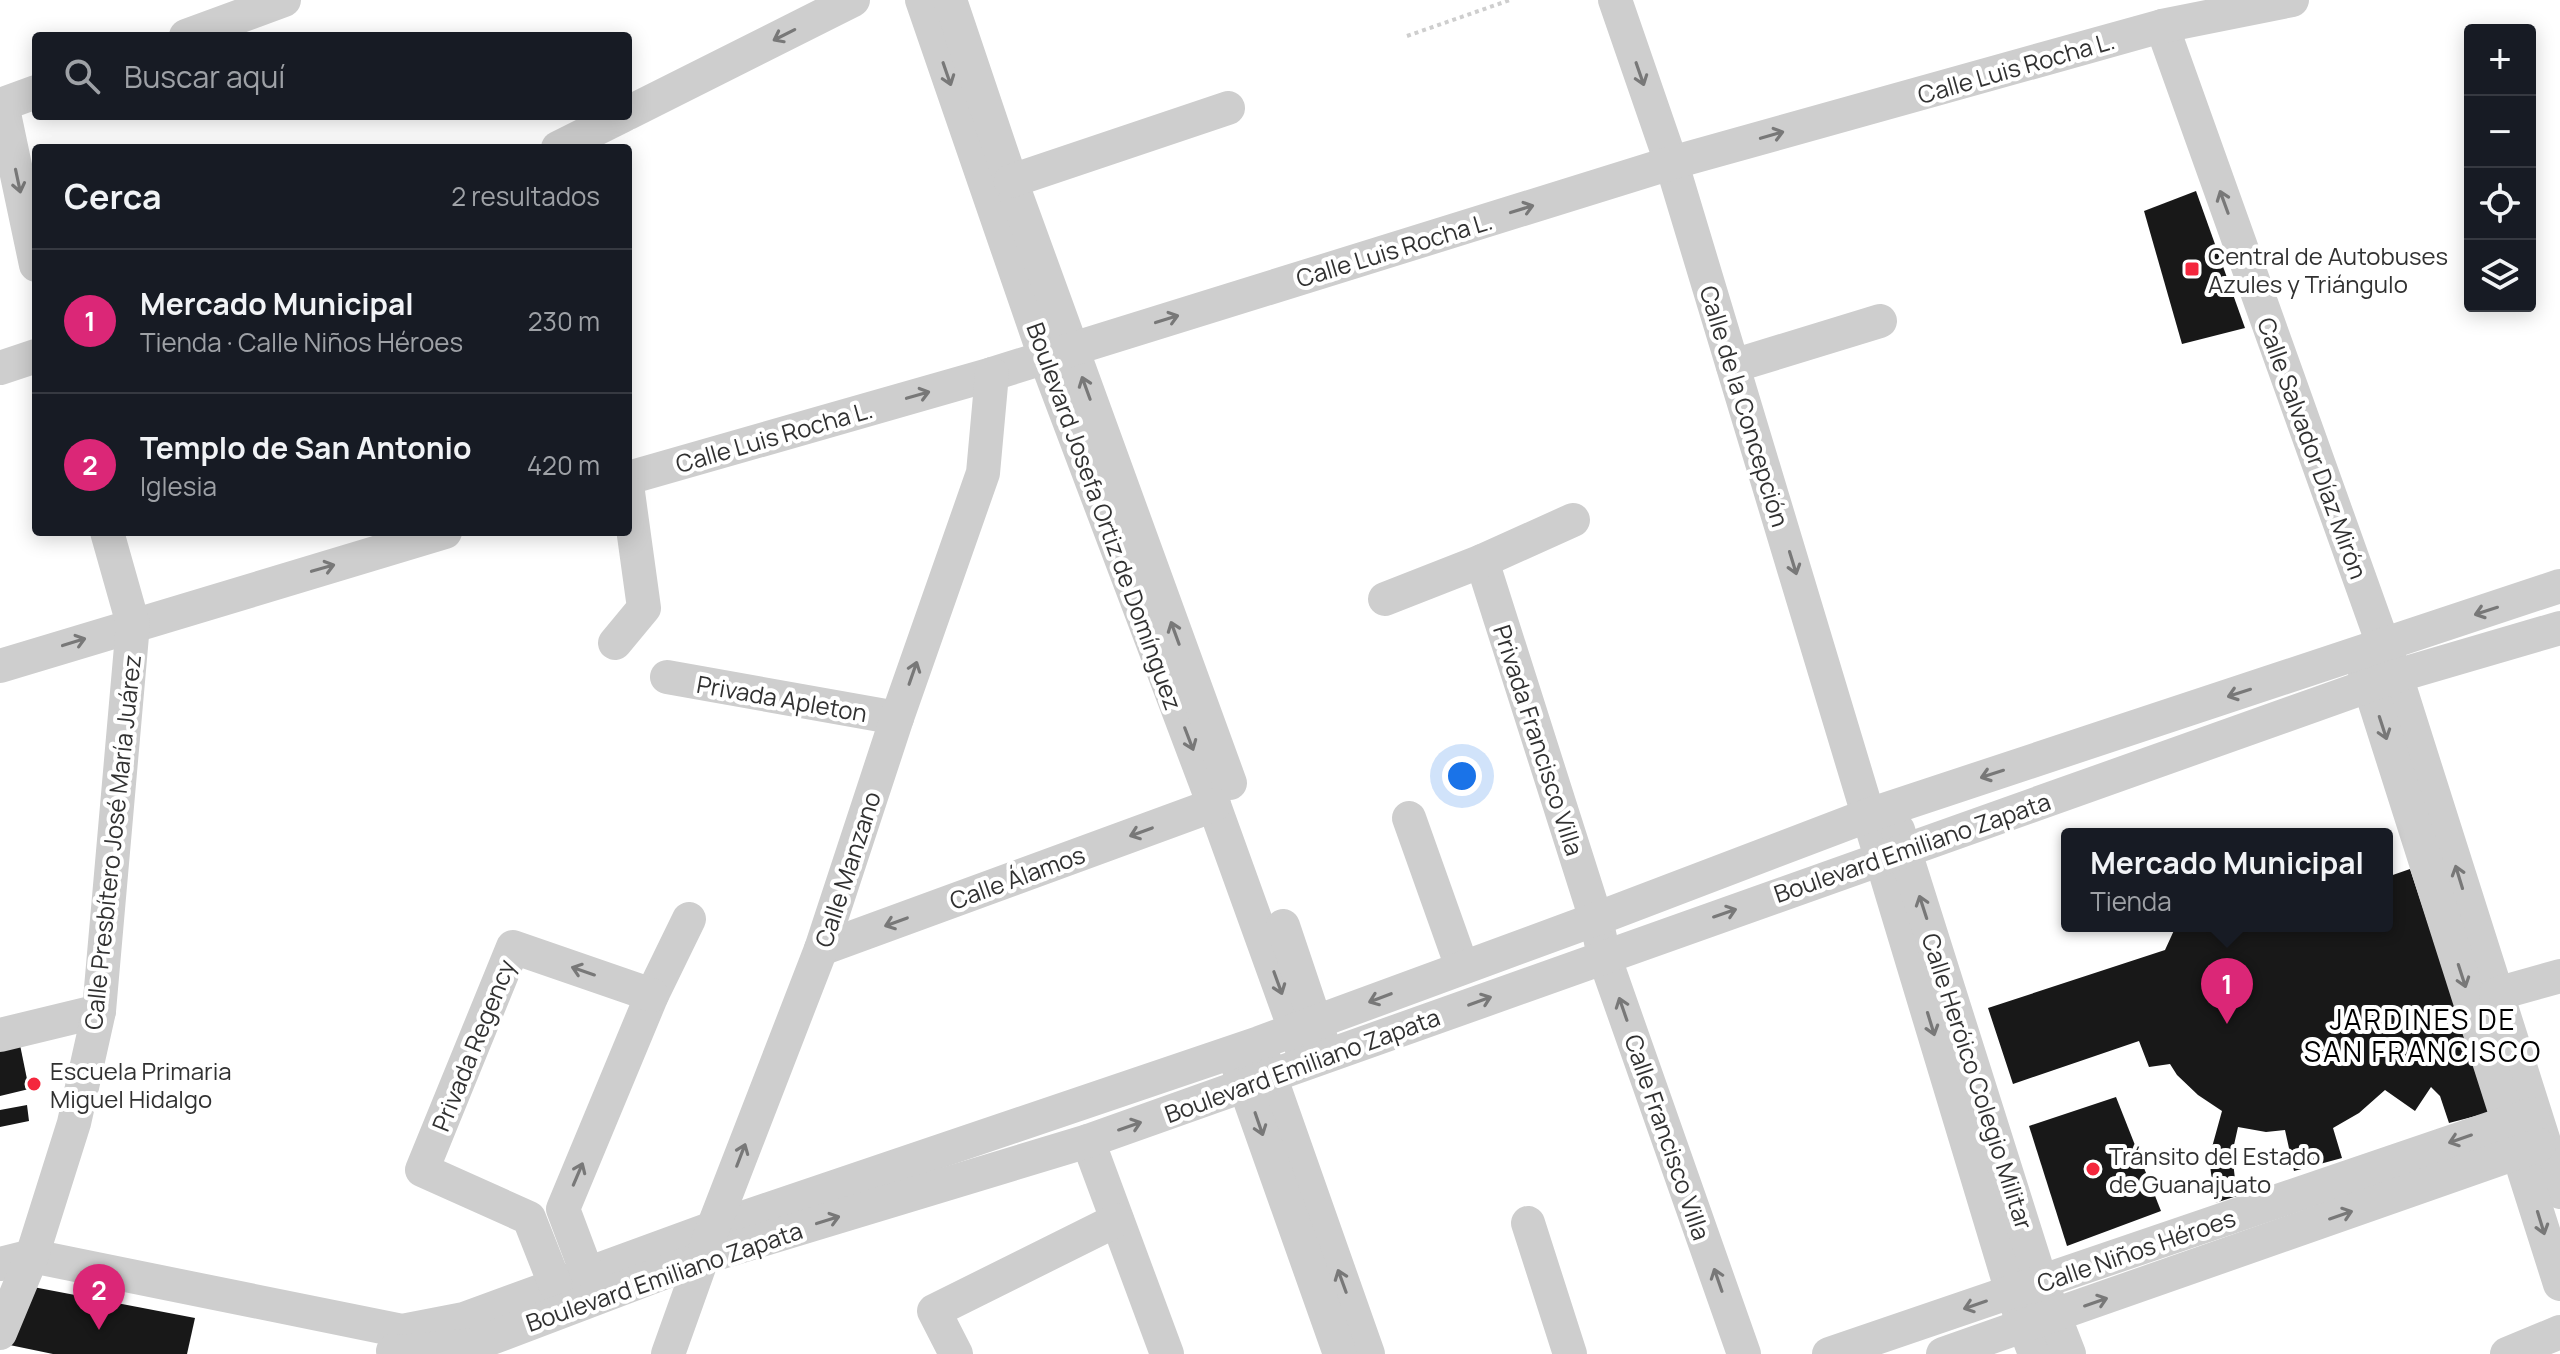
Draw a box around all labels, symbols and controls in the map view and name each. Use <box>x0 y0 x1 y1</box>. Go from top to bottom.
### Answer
street label: Calle Luis Rocha L. <box>1914 23 2118 111</box>
map controls <box>2464 24 2536 312</box>
button: + <box>2464 24 2536 96</box>
one-way arrow <box>772 28 796 43</box>
search box <box>32 32 632 120</box>
icon: search <box>60 54 104 98</box>
text: Buscar aquí <box>124 56 285 97</box>
one-way arrow <box>941 61 956 86</box>
one-way arrow <box>1634 61 1649 86</box>
button: − <box>2464 96 2536 168</box>
one-way arrow <box>1758 127 1784 142</box>
one-way arrow <box>11 167 26 193</box>
button: locate <box>2464 168 2536 240</box>
text: Cerca <box>64 173 162 219</box>
text: 2 resultados <box>451 178 600 214</box>
one-way arrow <box>2216 190 2231 215</box>
one-way arrow <box>1509 201 1535 216</box>
street label: Calle Luis Rocha L. <box>1292 203 1496 295</box>
place label: Central de Autobuses Azules y Triángulo <box>2208 239 2448 300</box>
button: layers <box>2464 240 2536 312</box>
marker: Central de Autobuses Azules y Triángulo <box>2183 260 2201 278</box>
street label: Calle de la Concepción <box>1693 281 1797 531</box>
text: Mercado Municipal <box>140 283 414 324</box>
text: 1 <box>84 303 96 339</box>
text: 230 m <box>528 303 600 339</box>
one-way arrow <box>1154 311 1179 326</box>
street label: Calle Salvador Díaz Mirón <box>2250 313 2376 583</box>
street label: Boulevard Josefa Ortiz de Domínguez <box>1019 318 1191 714</box>
text: Tienda · Calle Niños Héroes <box>140 324 463 360</box>
one-way arrow <box>1078 377 1092 401</box>
one-way arrow <box>905 387 931 402</box>
street label: Calle Luis Rocha L. <box>672 392 876 480</box>
text: Templo de San Antonio <box>140 427 471 468</box>
text: 2 <box>82 447 98 483</box>
text: 420 m <box>527 447 600 483</box>
text: Iglesia <box>140 468 217 504</box>
one-way arrow <box>1786 549 1801 575</box>
one-way arrow <box>310 560 336 575</box>
one-way arrow <box>2474 604 2499 619</box>
one-way arrow <box>1167 620 1182 645</box>
street label: Privada Francisco Villa <box>1486 620 1592 860</box>
one-way arrow <box>62 634 87 649</box>
street label: Calle Presbítero José María Juárez <box>76 653 148 1031</box>
one-way arrow <box>906 661 921 686</box>
street label: Privada Apleton <box>694 667 870 729</box>
one-way arrow <box>2227 686 2253 701</box>
one-way arrow <box>2377 715 2391 740</box>
one-way arrow <box>1183 726 1197 751</box>
your location <box>1442 756 1482 796</box>
one-way arrow <box>1980 767 2006 782</box>
street label: Boulevard Emiliano Zapata <box>1769 784 2055 910</box>
street label: Calle Manzano <box>806 787 888 951</box>
one-way arrow <box>1129 826 1153 840</box>
popup <box>2061 828 2393 932</box>
street label: Calle Álamos <box>945 837 1089 917</box>
text: Mercado Municipal <box>2090 842 2364 883</box>
one-way arrow <box>2451 865 2466 890</box>
text: Tienda <box>2090 883 2172 919</box>
one-way arrow <box>1915 895 1930 921</box>
one-way arrow <box>1712 905 1737 920</box>
one-way arrow <box>884 915 909 930</box>
street label: Calle Heróico Colegio Militar <box>1914 929 2042 1234</box>
street label: Privada Regency <box>424 954 523 1136</box>
pin: 1 <box>2201 958 2253 1024</box>
one-way arrow <box>570 963 595 978</box>
one-way arrow <box>2456 963 2471 988</box>
one-way arrow <box>1272 971 1286 995</box>
one-way arrow <box>1368 992 1393 1006</box>
one-way arrow <box>1467 993 1492 1007</box>
one-way arrow <box>1614 997 1629 1022</box>
street label: Boulevard Emiliano Zapata <box>1160 1000 1444 1130</box>
district label: JARDINES DE SAN FRANCISCO <box>2304 1000 2542 1070</box>
one-way arrow <box>1924 1010 1939 1036</box>
street label: Calle Francisco Villa <box>1617 1030 1719 1244</box>
place label: Escuela Primaria Miguel Hidalgo <box>50 1054 232 1115</box>
marker: Escuela Primaria Miguel Hidalgo <box>25 1075 43 1093</box>
one-way arrow <box>1253 1111 1267 1136</box>
one-way arrow <box>1117 1118 1142 1133</box>
one-way arrow <box>2448 1133 2473 1148</box>
place label: Tránsito del Estado de Guanajuato <box>2109 1139 2321 1200</box>
one-way arrow <box>735 1143 749 1168</box>
marker: Tránsito del Estado de Guanajuato <box>2084 1160 2102 1178</box>
one-way arrow <box>571 1162 586 1187</box>
street label: Calle Niños Héroes <box>2032 1201 2240 1299</box>
one-way arrow <box>2328 1207 2353 1221</box>
one-way arrow <box>2534 1210 2549 1236</box>
one-way arrow <box>815 1212 841 1227</box>
street label: Boulevard Emiliano Zapata <box>521 1213 807 1339</box>
pin: 2 <box>73 1264 125 1330</box>
one-way arrow <box>1333 1268 1348 1293</box>
one-way arrow <box>1710 1268 1725 1293</box>
one-way arrow <box>2083 1293 2108 1308</box>
one-way arrow <box>1963 1298 1988 1313</box>

